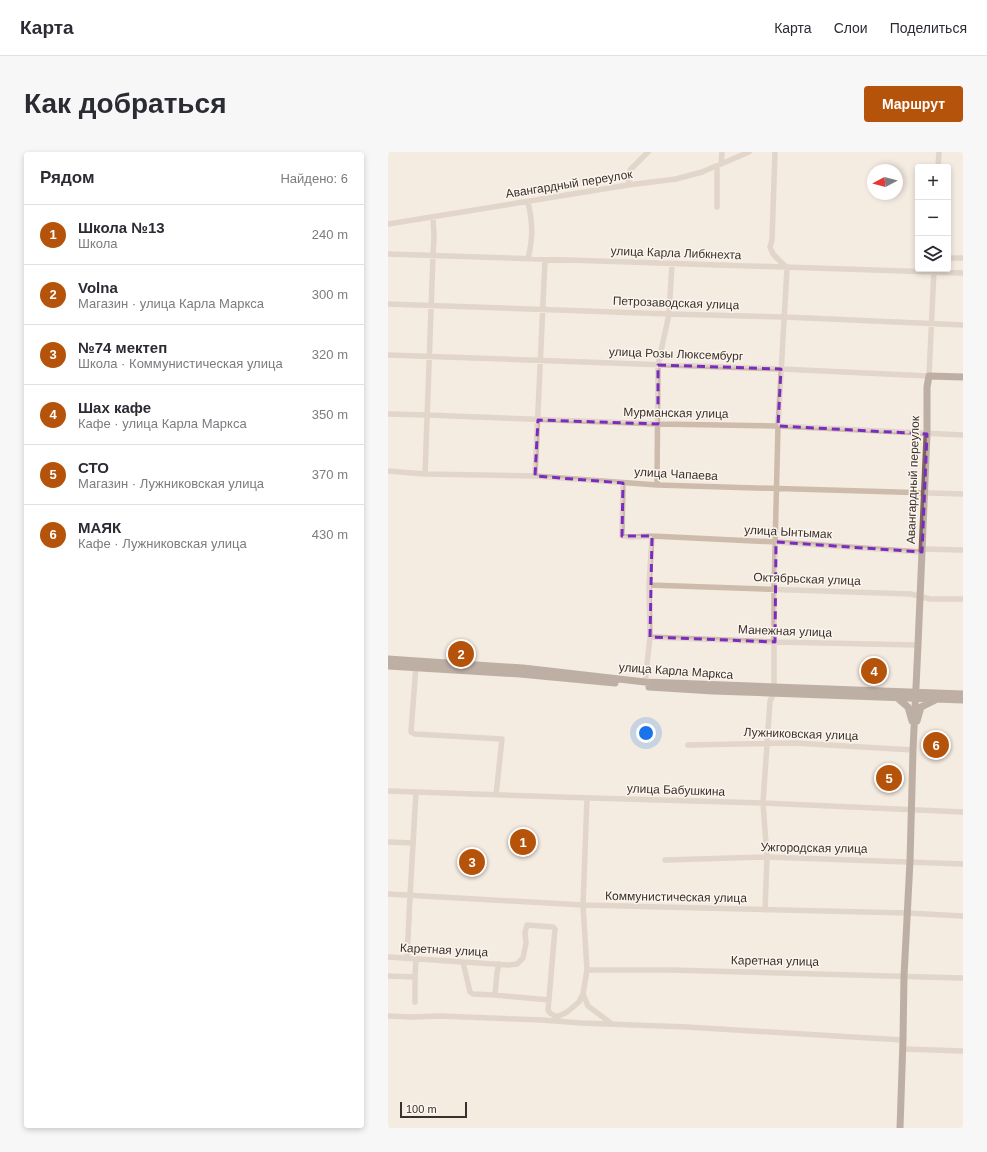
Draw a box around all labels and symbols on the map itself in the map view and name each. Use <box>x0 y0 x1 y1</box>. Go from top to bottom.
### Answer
north arrow <box>867 164 903 200</box>
street label: Авангардный переулок <box>505 167 634 201</box>
street label: улица Карла Либкнехта <box>610 244 742 262</box>
street label: Петрозаводская улица <box>613 294 740 312</box>
street label: улица Розы Люксембург <box>609 345 744 363</box>
street label: Мурманская улица <box>623 405 729 421</box>
street label: Авангардный переулок <box>904 415 922 544</box>
street label: улица Чапаева <box>634 465 719 483</box>
street label: улица Ынтымак <box>744 523 833 541</box>
street label: Октябрьская улица <box>753 570 861 588</box>
street label: Манежная улица <box>738 622 833 640</box>
pin: 2 <box>448 639 474 669</box>
pin: 4 <box>861 656 887 686</box>
street label: улица Карла Маркса <box>618 660 734 682</box>
your location <box>636 723 656 743</box>
street label: Лужниковская улица <box>743 725 859 743</box>
pin: 6 <box>923 730 949 760</box>
pin: 5 <box>876 763 902 793</box>
street label: улица Бабушкина <box>627 781 726 799</box>
pin: 1 <box>510 827 536 857</box>
street label: Ужгородская улица <box>760 840 868 856</box>
pin: 3 <box>459 847 485 877</box>
street label: Коммунистическая улица <box>605 889 747 905</box>
street label: Каретная улица <box>400 941 489 959</box>
street label: Каретная улица <box>731 953 820 969</box>
scale bar <box>400 1100 467 1119</box>

